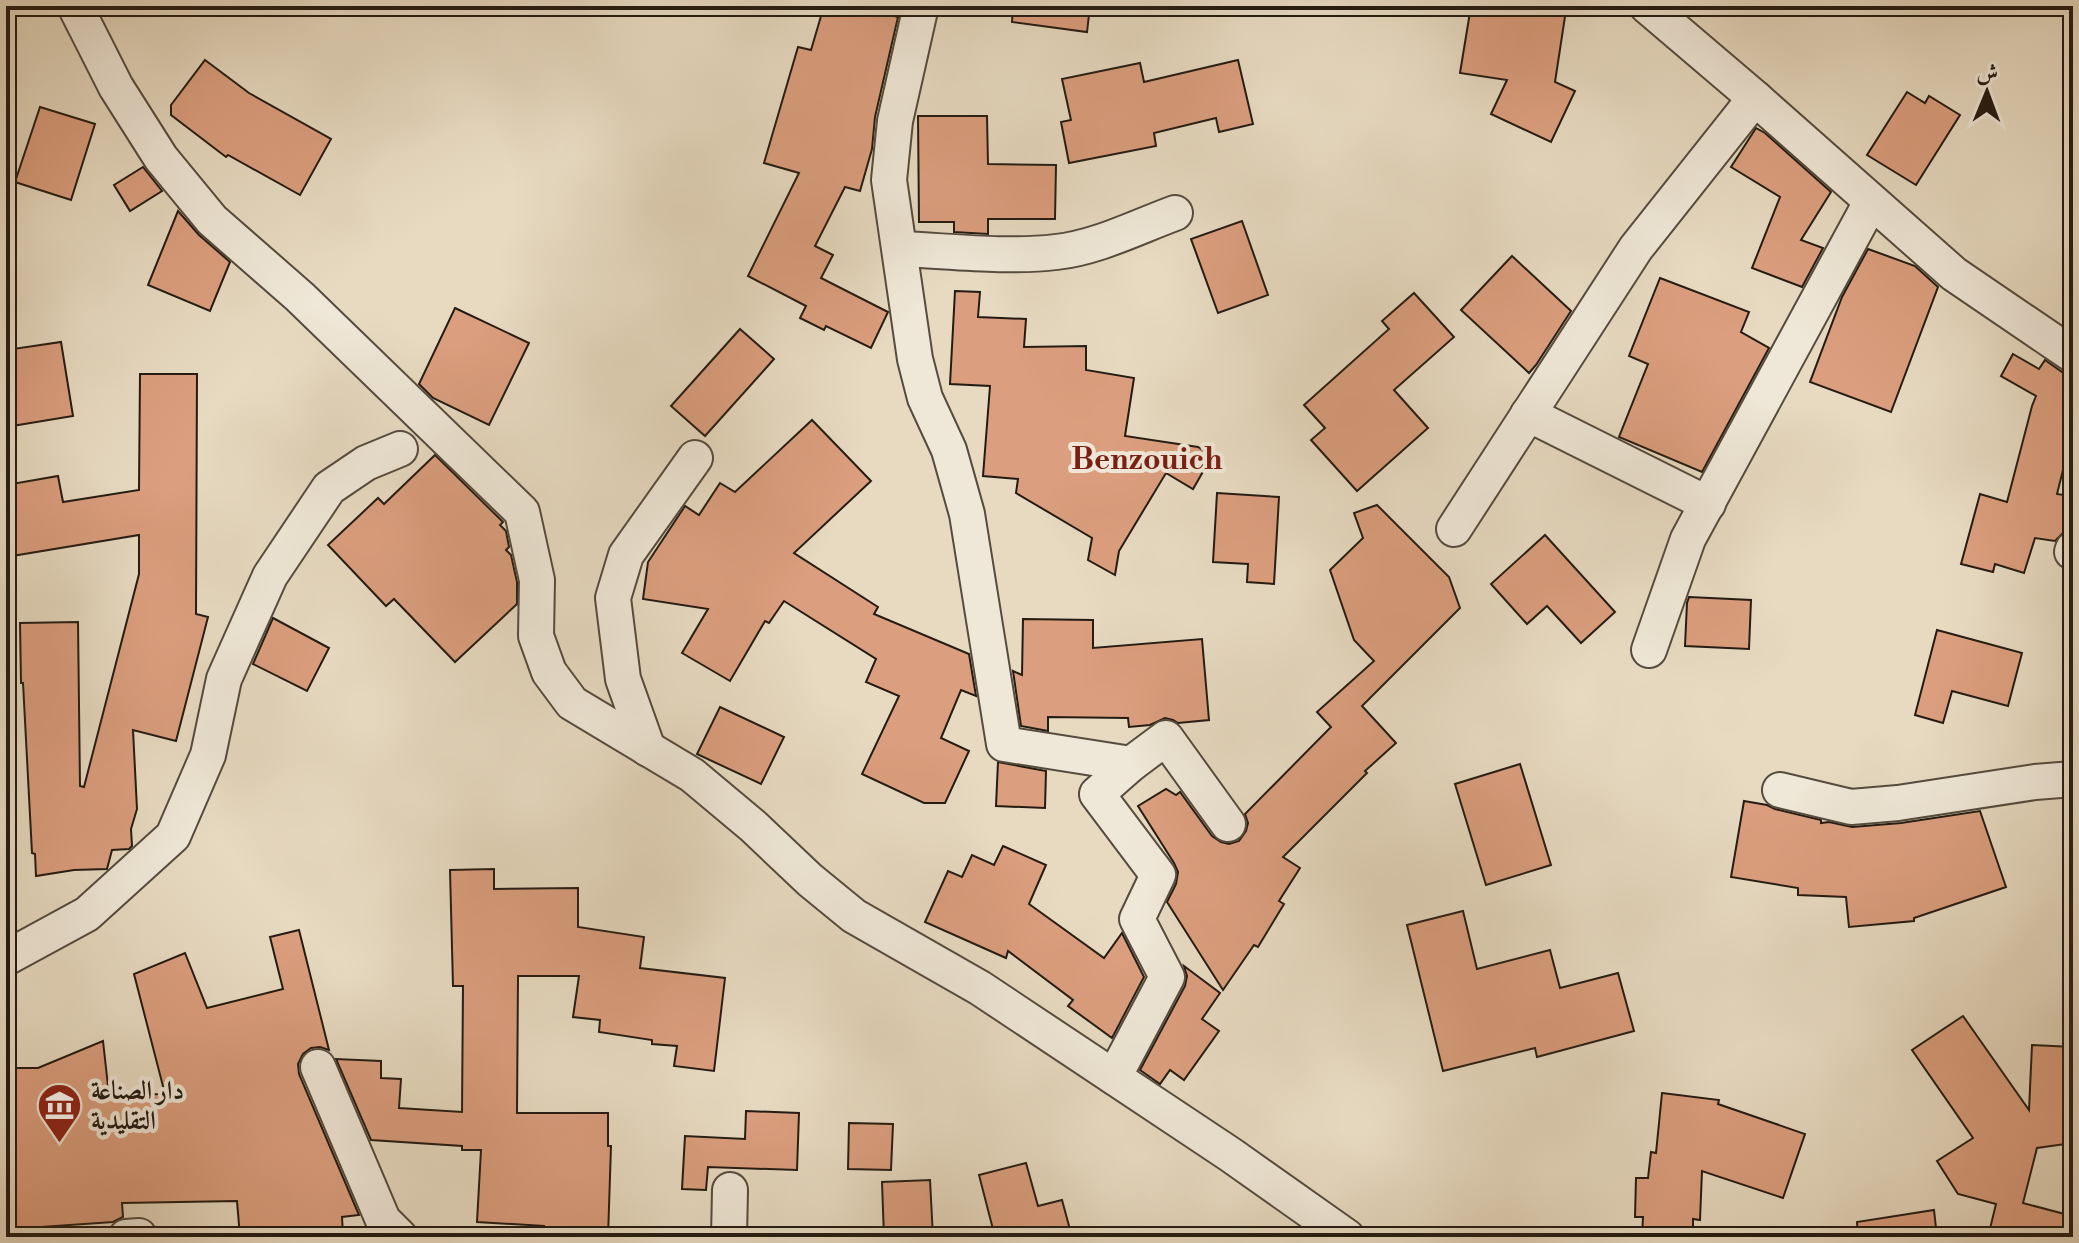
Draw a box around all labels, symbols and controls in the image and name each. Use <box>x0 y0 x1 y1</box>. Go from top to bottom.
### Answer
north arrow <box>1947 52 2027 132</box>
text: ش <box>1976 60 1998 87</box>
district label: Benzouich <box>1072 441 1223 479</box>
place label: دار الصناعة التقليدية <box>91 1075 184 1137</box>
museum icon: دار الصناعة التقليدية <box>36 1082 84 1145</box>

